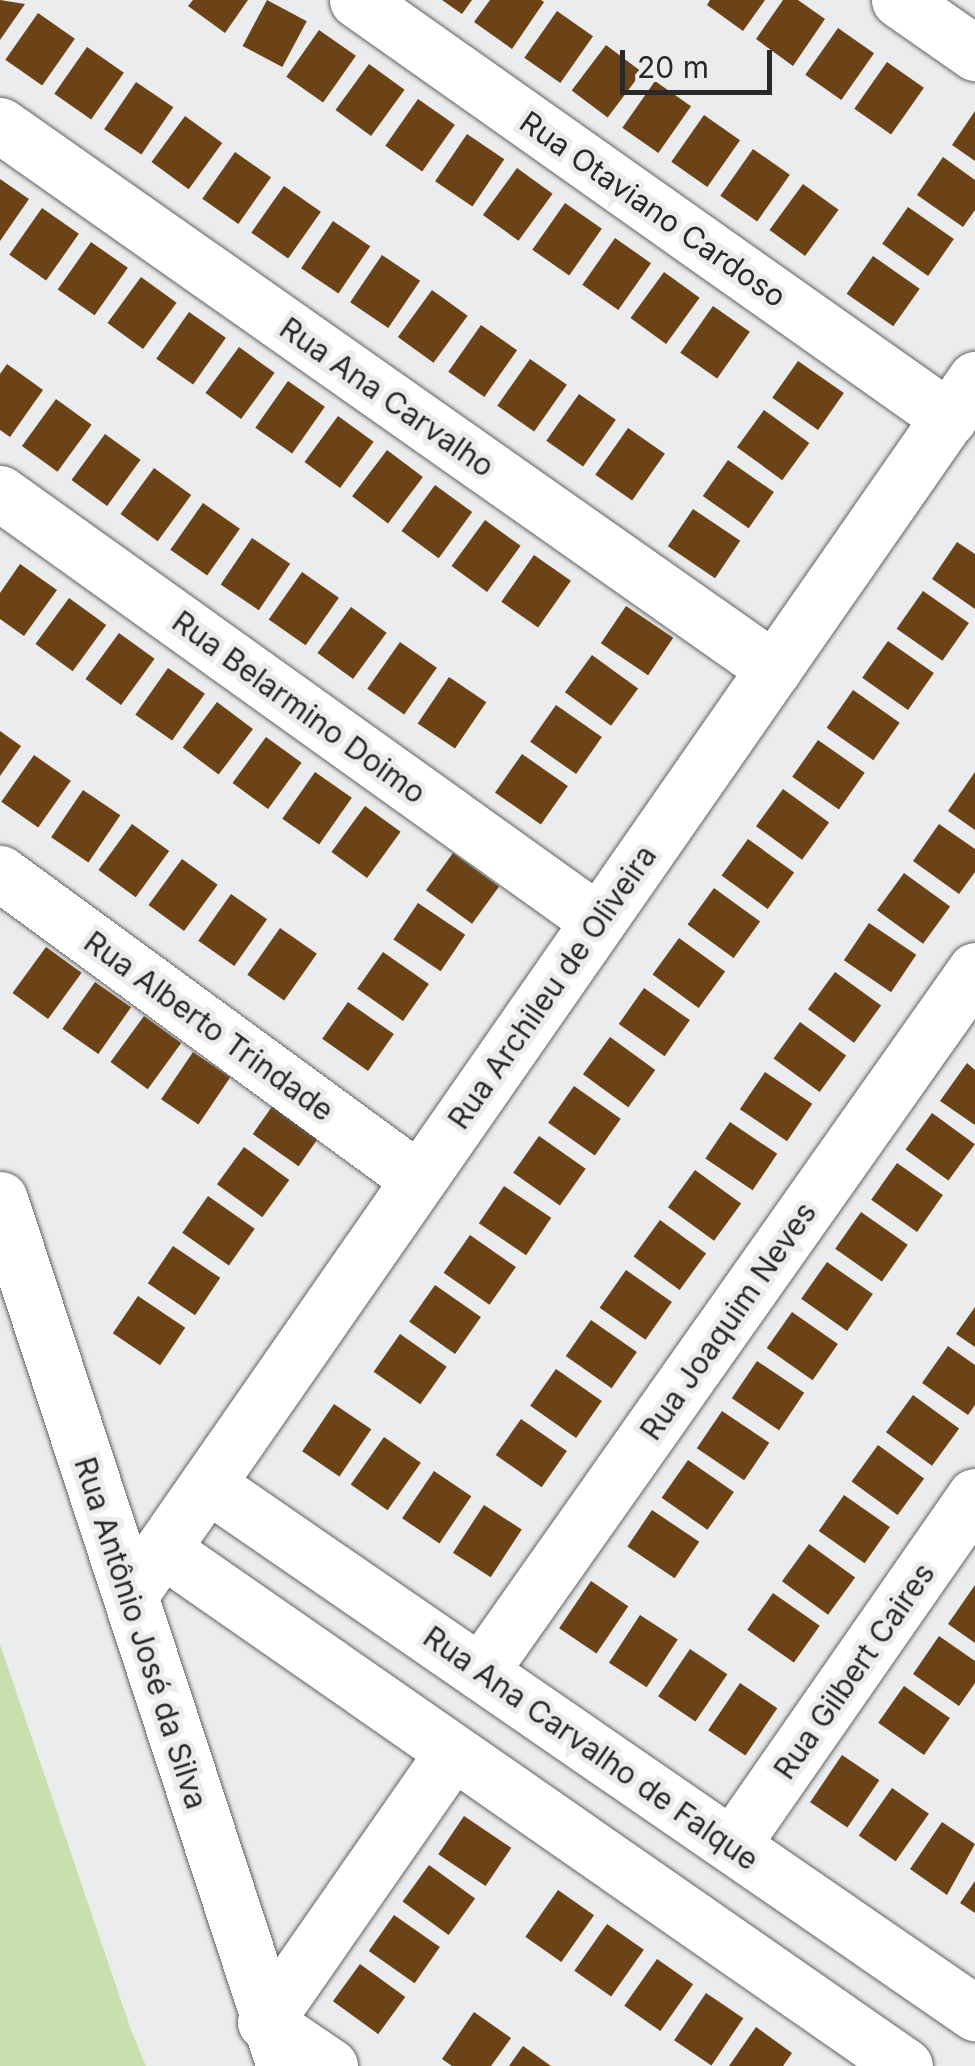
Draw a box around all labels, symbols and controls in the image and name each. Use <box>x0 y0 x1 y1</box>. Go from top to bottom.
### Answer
scale bar <box>625 30 778 92</box>
text: 20 m <box>637 49 709 85</box>
street label: Rua Otaviano Cardoso <box>513 103 793 315</box>
street label: Rua Ana Carvalho <box>273 310 501 484</box>
street label: Rua Belarmino Doimo <box>165 603 433 811</box>
street label: Rua Archileu de Oliveira <box>440 838 664 1136</box>
street label: Rua Alberto Trindade <box>77 923 341 1129</box>
street label: Rua Joaquim Neves <box>632 1195 824 1447</box>
street label: Rua Antônio José da Silva <box>67 1453 215 1813</box>
street label: Rua Gilbert Caires <box>766 1556 942 1786</box>
street label: Rua Ana Carvalho de Falque <box>417 1618 765 1878</box>

